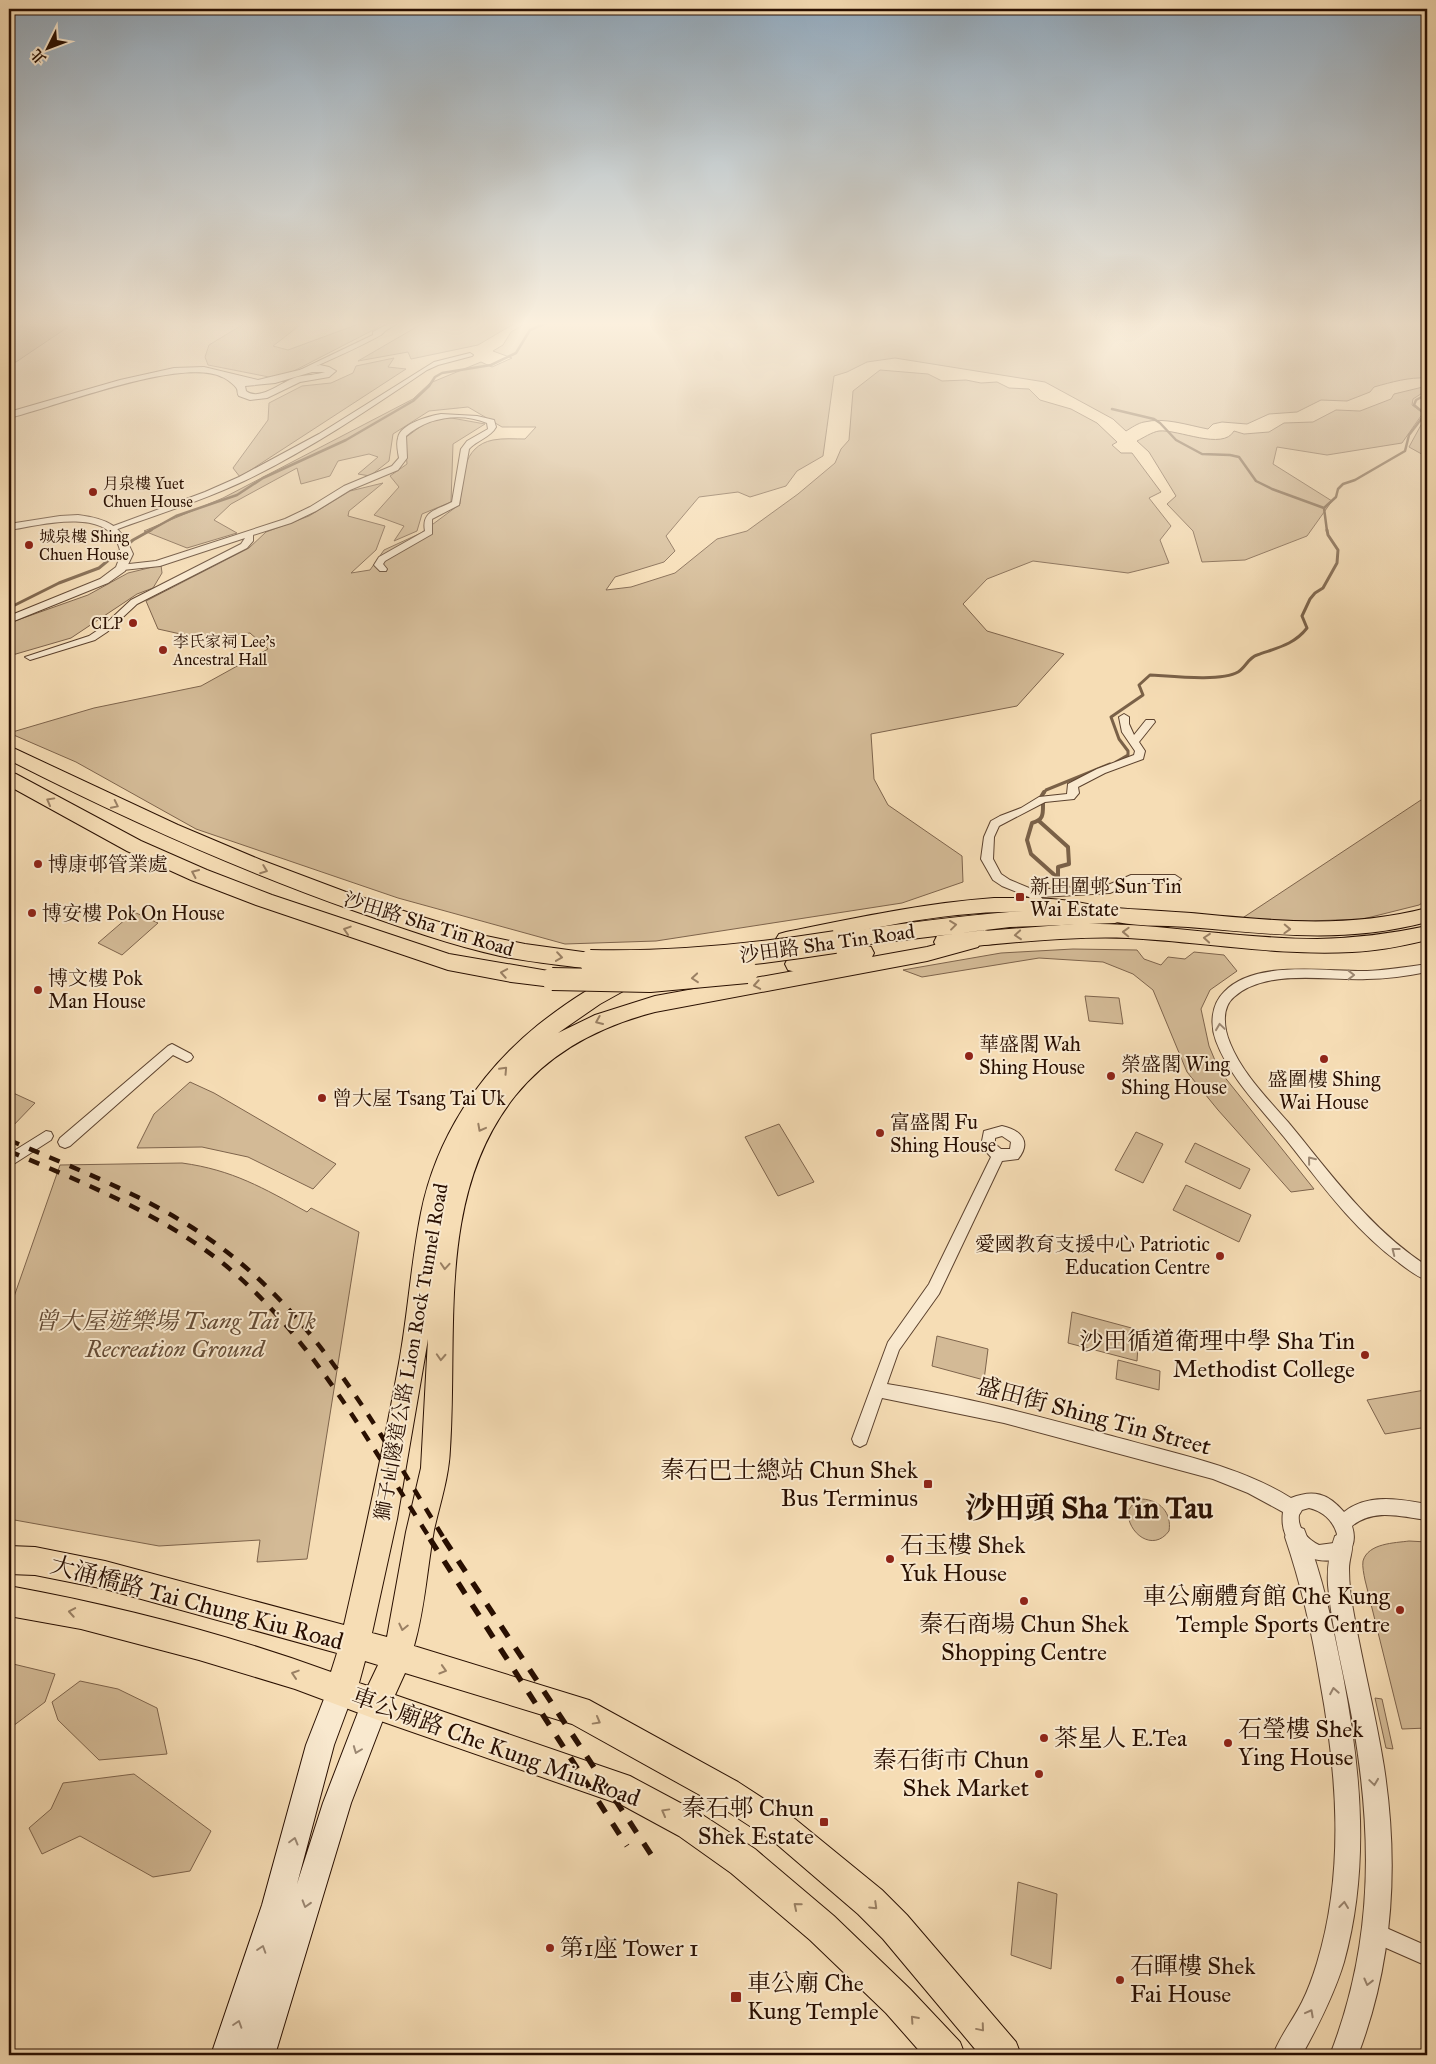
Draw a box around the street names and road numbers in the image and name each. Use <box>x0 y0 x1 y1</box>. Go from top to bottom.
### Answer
street label: 沙田路 Sha Tin Road <box>341 887 517 961</box>
street label: 沙田路 Sha Tin Road <box>738 919 916 967</box>
street label: 獅子山隧道公路 Lion Rock Tunnel Road <box>369 1181 453 1523</box>
street label: 盛田街 Shing Tin Street <box>974 1370 1215 1462</box>
street label: 大涌橋路 Tai Chung Kiu Road <box>47 1549 347 1657</box>
street label: 車公廟路 Che Kung Miu Road <box>348 1681 644 1813</box>

